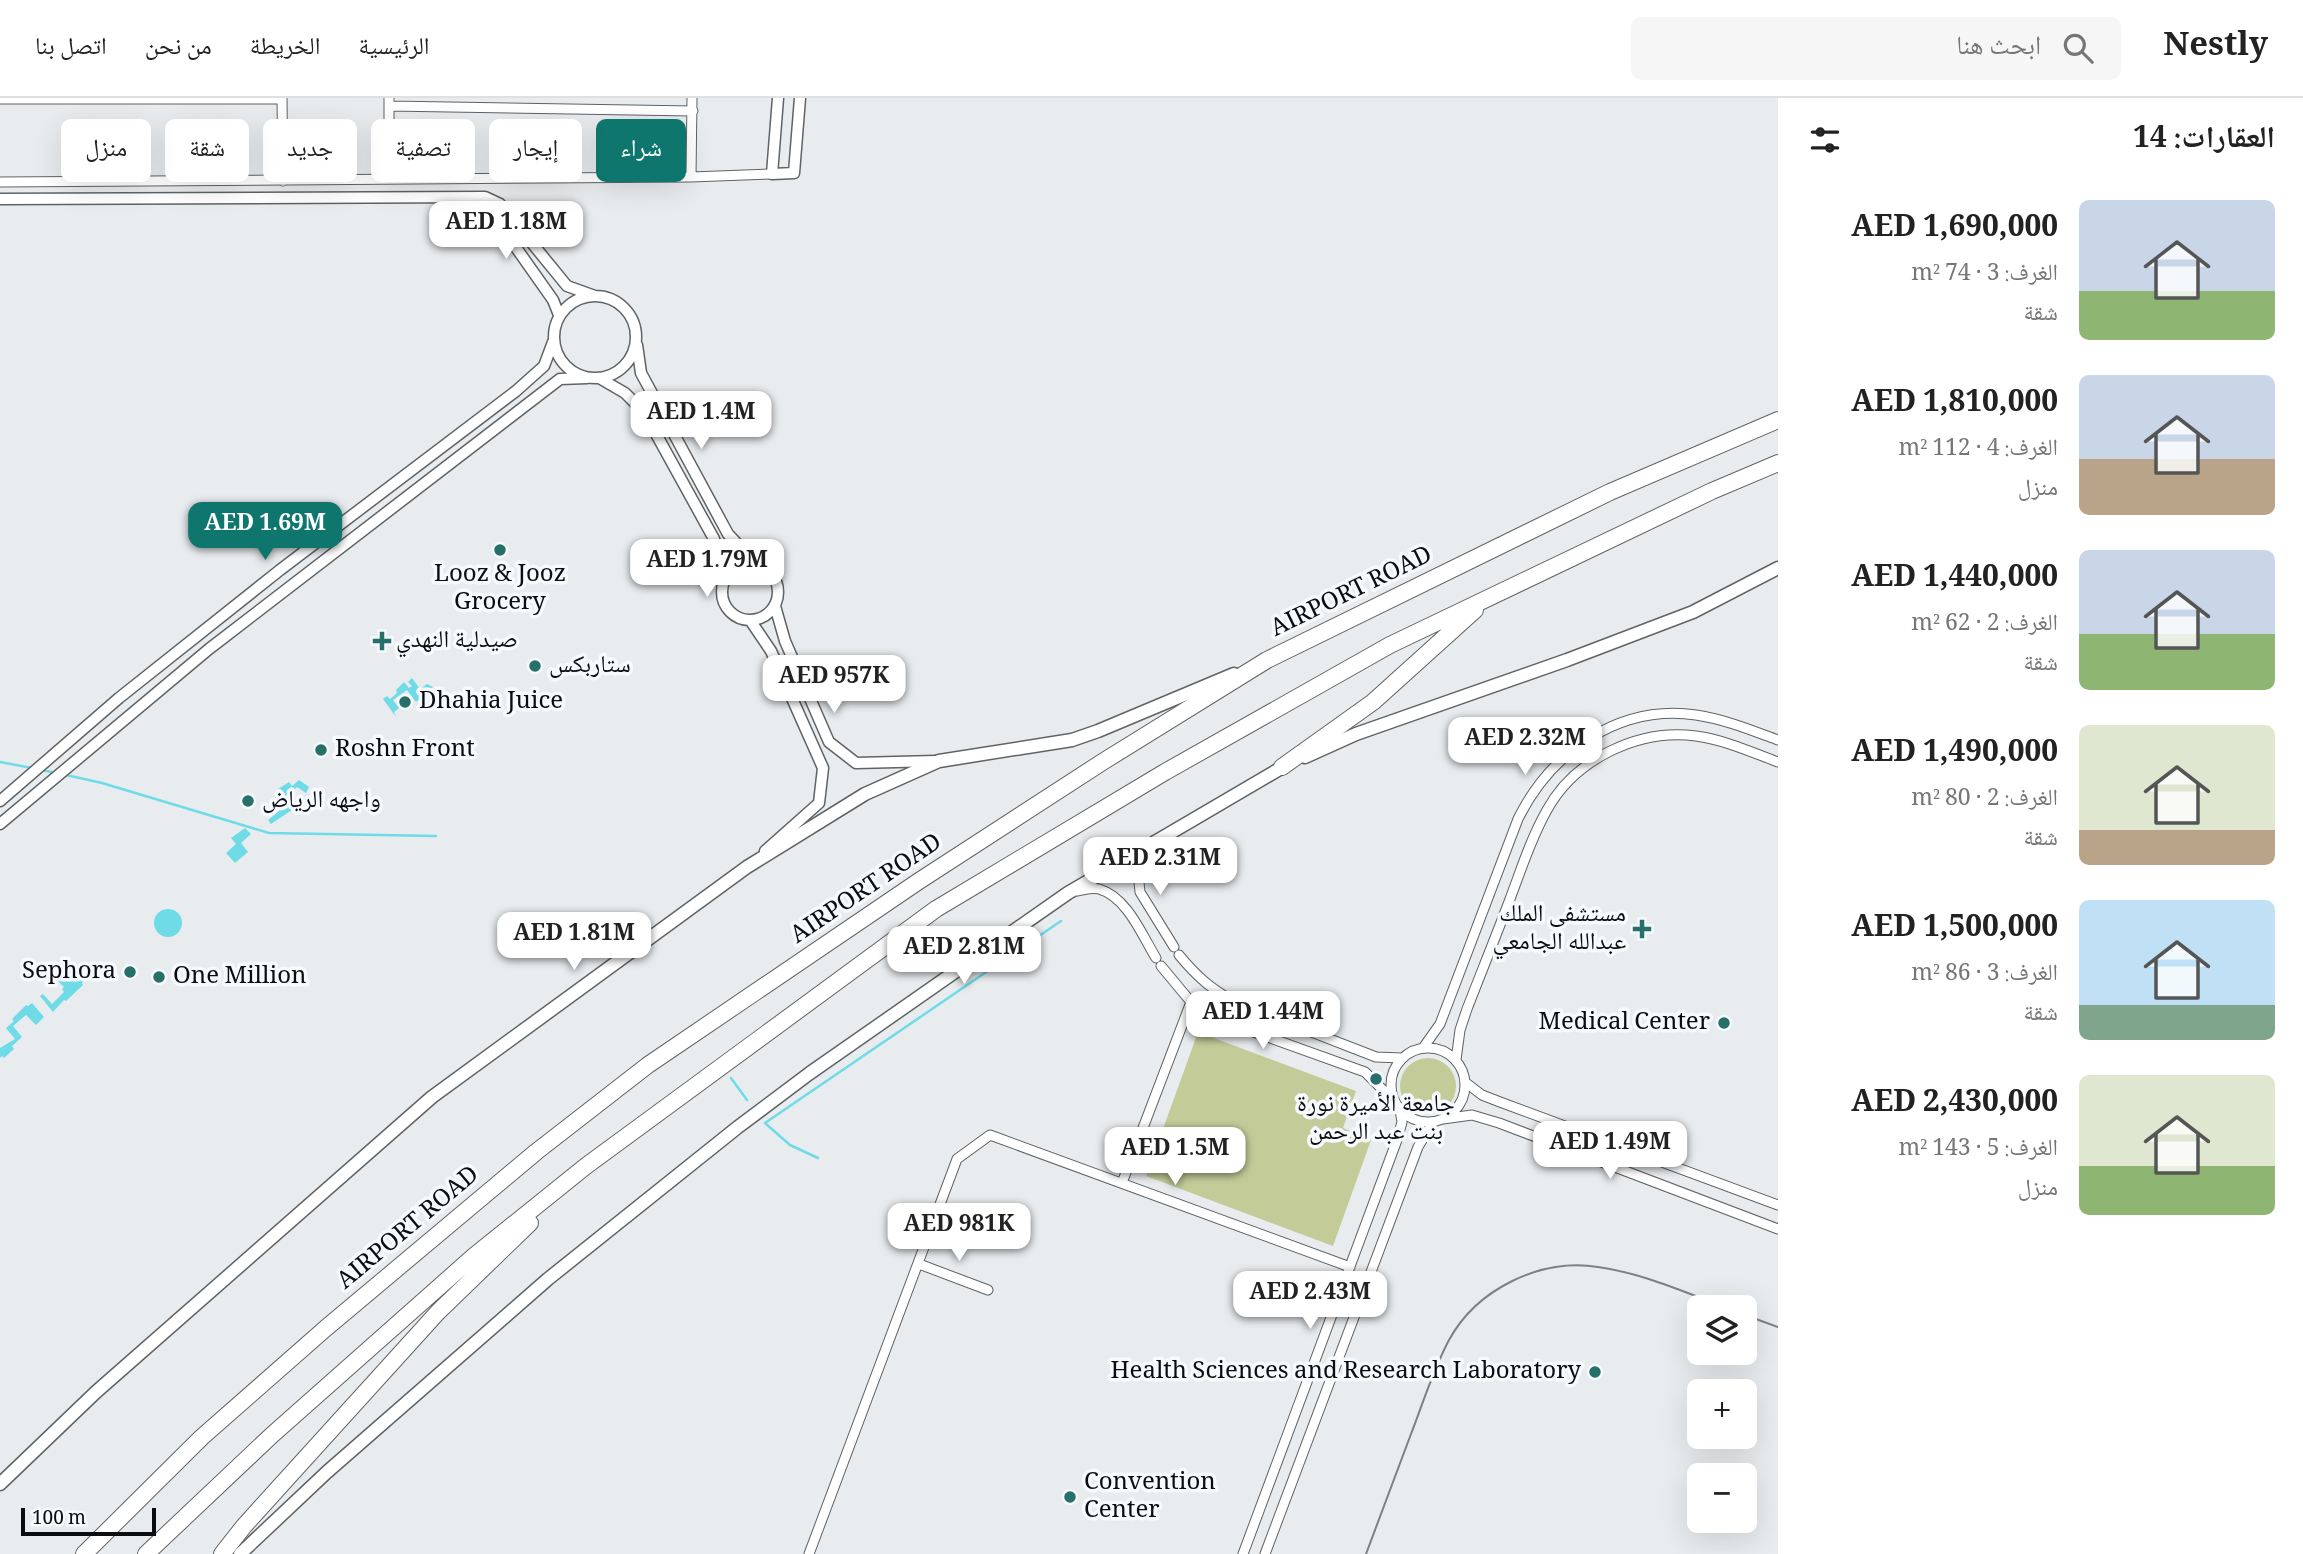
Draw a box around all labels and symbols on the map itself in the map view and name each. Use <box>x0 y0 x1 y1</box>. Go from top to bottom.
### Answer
pin: AED 1.18M <box>426 202 586 261</box>
pin: AED 1.4M <box>629 392 773 451</box>
pin: AED 1.69M <box>185 503 345 562</box>
street label: AIRPORT ROAD <box>1264 536 1440 650</box>
pin: AED 1.79M <box>627 540 787 599</box>
marker: Looz & Jooz Grocery <box>492 542 508 558</box>
place label: Looz & Jooz Grocery <box>434 555 566 624</box>
place label: صيدلية النهدي <box>396 621 518 662</box>
marker: صيدلية النهدي <box>374 633 390 649</box>
place label: ستاربكس <box>549 646 631 687</box>
pin: AED 957K <box>762 656 906 715</box>
marker: ستاربكس <box>527 658 543 674</box>
place label: Dhahia Juice <box>419 682 563 723</box>
marker: Dhahia Juice <box>397 694 413 710</box>
pin: AED 2.32M <box>1445 718 1605 777</box>
place label: Roshn Front <box>335 730 475 771</box>
marker: Roshn Front <box>313 742 329 758</box>
place label: واجهه الرياض <box>262 781 381 822</box>
marker: واجهه الرياض <box>240 793 256 809</box>
street label: AIRPORT ROAD <box>783 824 951 956</box>
pin: AED 2.31M <box>1080 838 1240 897</box>
place label: مستشفى الملك عبدالله الجامعي <box>1492 895 1626 964</box>
pin: AED 1.81M <box>494 912 654 972</box>
marker: مستشفى الملك عبدالله الجامعي <box>1632 919 1652 939</box>
pin: AED 2.81M <box>884 926 1044 986</box>
place label: Sephora <box>22 952 116 993</box>
place label: One Million <box>173 957 307 998</box>
marker: Sephora <box>122 964 138 980</box>
marker: One Million <box>151 969 167 985</box>
pin: AED 1.44M <box>1183 992 1343 1051</box>
place label: Medical Center <box>1539 1003 1710 1044</box>
marker: Medical Center <box>1716 1015 1732 1031</box>
marker: جامعة الأميرة نورة بنت عبد الرحمن <box>1368 1071 1384 1087</box>
place label: جامعة الأميرة نورة بنت عبد الرحمن <box>1297 1085 1455 1154</box>
pin: AED 1.49M <box>1530 1122 1690 1181</box>
pin: AED 1.5M <box>1103 1128 1247 1187</box>
street label: AIRPORT ROAD <box>328 1157 490 1301</box>
pin: AED 981K <box>887 1204 1031 1263</box>
pin: AED 2.43M <box>1230 1272 1390 1331</box>
place label: Health Sciences and Research Laboratory <box>1111 1352 1581 1393</box>
marker: Health Sciences and Research Laboratory <box>1587 1364 1603 1380</box>
place label: Convention Center <box>1084 1463 1216 1532</box>
marker: Convention Center <box>1062 1489 1078 1505</box>
scale bar <box>21 1505 156 1537</box>

